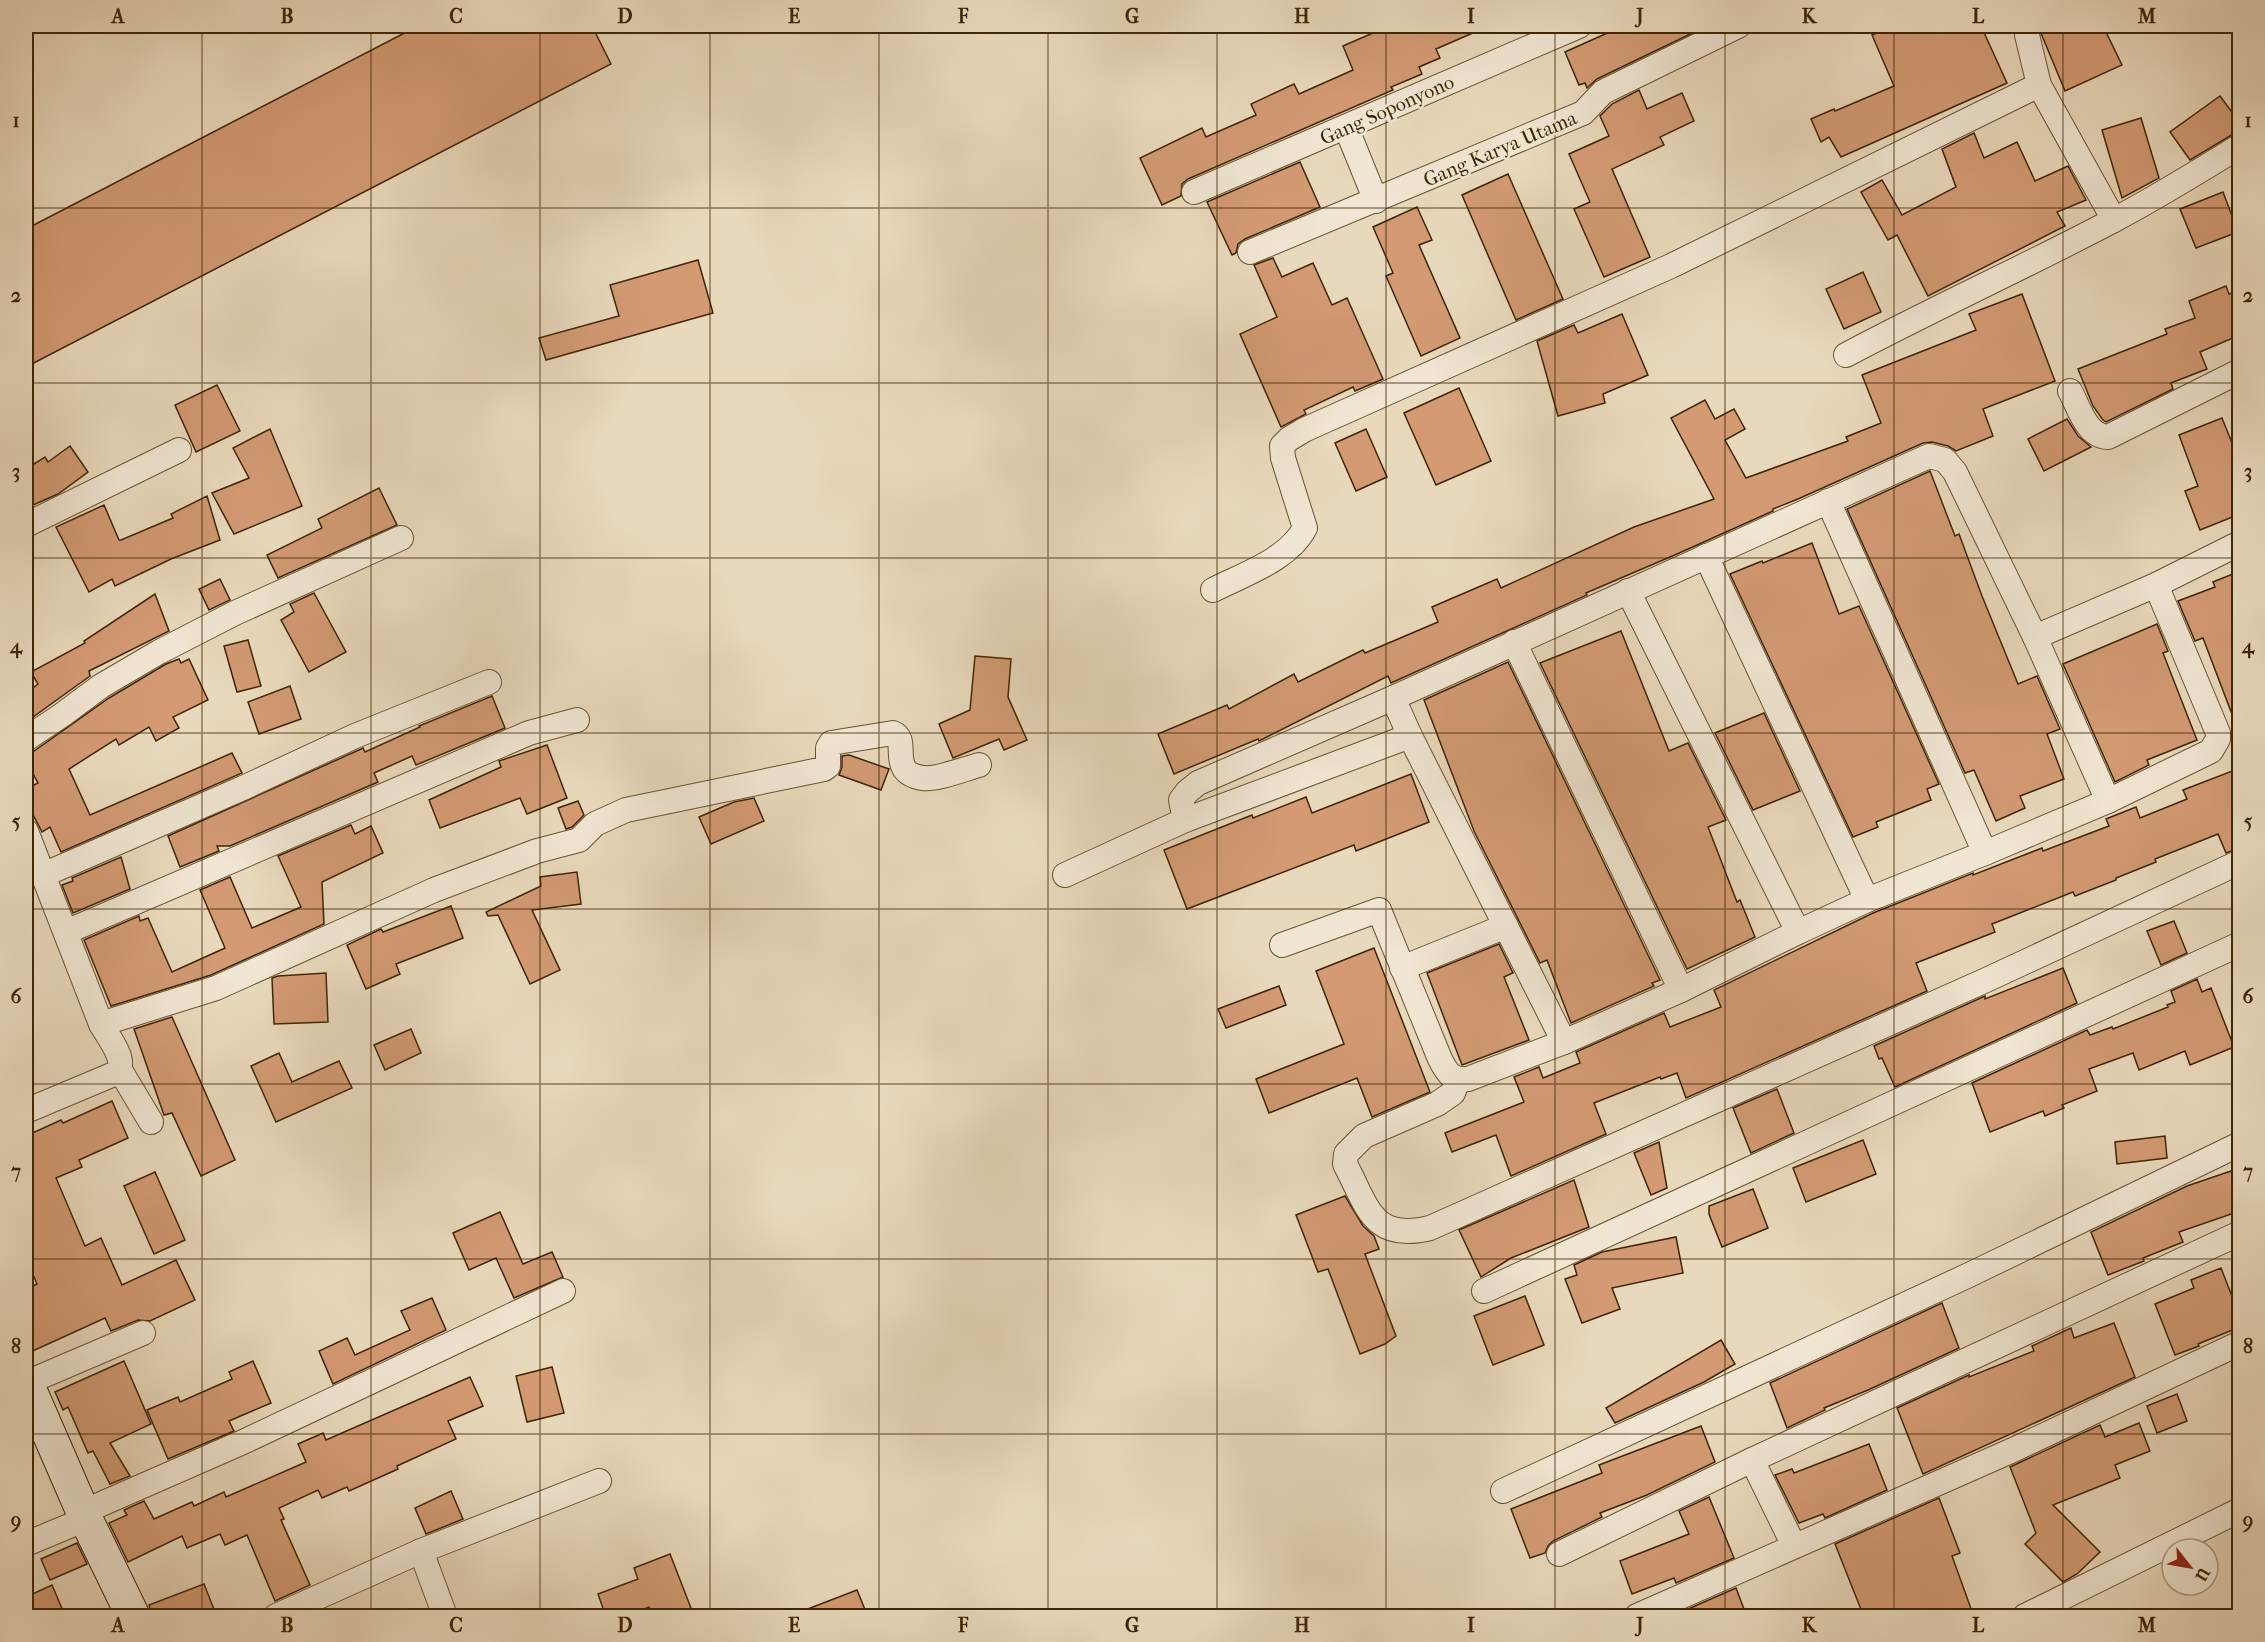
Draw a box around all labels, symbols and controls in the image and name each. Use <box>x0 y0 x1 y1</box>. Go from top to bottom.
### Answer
text: A <box>110 5 126 28</box>
text: B <box>280 5 294 28</box>
text: C <box>449 5 463 28</box>
text: D <box>617 5 633 28</box>
text: E <box>788 5 800 28</box>
text: F <box>957 5 969 28</box>
text: G <box>1125 5 1139 28</box>
text: H <box>1294 5 1310 28</box>
text: I <box>1467 5 1475 28</box>
text: J <box>1634 5 1644 28</box>
text: K <box>1802 5 1818 28</box>
text: L <box>1972 5 1985 28</box>
text: M <box>2137 5 2157 28</box>
street label: Gang Soponyono <box>1316 70 1458 150</box>
street label: Gang Karya Utama <box>1420 106 1581 192</box>
text: 1 <box>12 109 20 132</box>
text: 1 <box>2244 109 2252 132</box>
text: 2 <box>11 284 21 307</box>
text: 2 <box>2243 284 2253 307</box>
text: 3 <box>12 460 20 483</box>
text: 3 <box>2244 460 2252 483</box>
text: 4 <box>9 635 23 659</box>
text: 4 <box>2241 635 2255 659</box>
text: 5 <box>12 810 21 833</box>
text: 5 <box>2244 810 2253 833</box>
text: 6 <box>11 985 23 1008</box>
text: 6 <box>2243 985 2255 1008</box>
text: 7 <box>10 1160 21 1183</box>
text: 7 <box>2242 1160 2253 1183</box>
text: 8 <box>11 1335 21 1358</box>
text: 8 <box>2243 1335 2253 1358</box>
text: 9 <box>10 1510 21 1533</box>
text: 9 <box>2242 1510 2253 1533</box>
north arrow <box>2160 1537 2220 1597</box>
text: U <box>2191 1563 2214 1585</box>
text: A <box>110 1614 126 1637</box>
text: B <box>280 1614 294 1637</box>
text: C <box>449 1614 463 1637</box>
text: D <box>617 1614 633 1637</box>
text: E <box>788 1614 800 1637</box>
text: F <box>957 1614 969 1637</box>
text: G <box>1125 1614 1139 1637</box>
text: H <box>1294 1614 1310 1637</box>
text: I <box>1467 1614 1475 1637</box>
text: J <box>1634 1614 1644 1637</box>
text: K <box>1802 1614 1818 1637</box>
text: L <box>1972 1614 1985 1637</box>
text: M <box>2137 1614 2157 1637</box>

